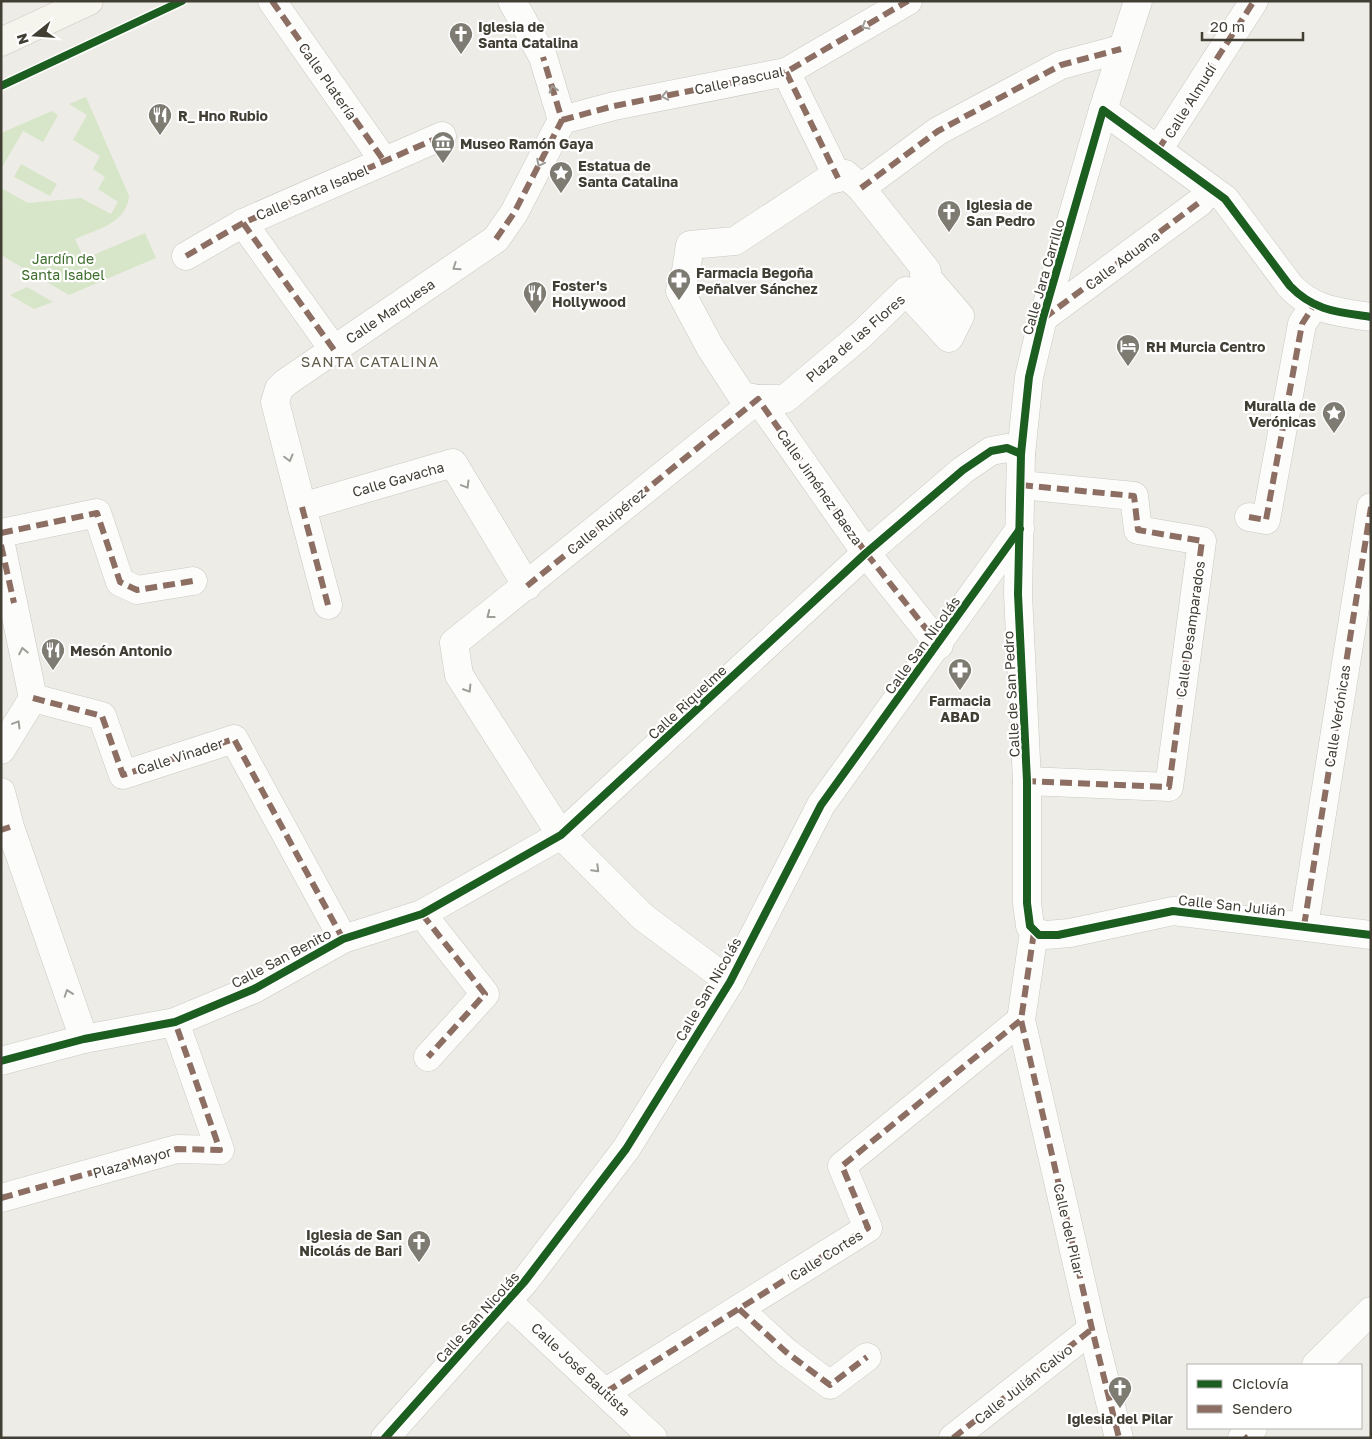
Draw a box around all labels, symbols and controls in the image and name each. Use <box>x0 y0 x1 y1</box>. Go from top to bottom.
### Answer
north arrow <box>10 10 60 60</box>
scale bar <box>1202 10 1303 42</box>
text: 20 m <box>1210 17 1245 35</box>
place label: Iglesia de Santa Catalina <box>478 18 578 51</box>
one-way arrow <box>862 19 871 29</box>
church icon: Iglesia de Santa Catalina <box>448 21 474 55</box>
text: N <box>12 31 32 47</box>
street label: Calle Platería <box>295 39 361 123</box>
street label: Calle Almudí <box>1160 60 1220 141</box>
street label: Calle Pascual <box>693 62 785 98</box>
one-way arrow <box>548 85 558 93</box>
one-way arrow <box>661 90 670 100</box>
restaurant icon: R_ Hno Rubio <box>147 102 173 136</box>
place label: R_ Hno Rubio <box>178 107 268 124</box>
museum icon: Museo Ramón Gaya <box>430 130 456 164</box>
place label: Museo Ramón Gaya <box>460 135 593 152</box>
place label: Estatua de Santa Catalina <box>578 157 678 190</box>
one-way arrow <box>536 158 546 167</box>
place icon: Estatua de Santa Catalina <box>548 160 574 194</box>
street label: Calle Santa Isabel <box>253 161 371 223</box>
place label: Iglesia de San Pedro <box>966 196 1035 229</box>
church icon: Iglesia de San Pedro <box>936 199 962 233</box>
street label: Calle Jara Carrillo <box>1018 217 1068 337</box>
street label: Calle Aduana <box>1081 227 1163 293</box>
park label: Jardín de Santa Isabel <box>21 250 105 283</box>
one-way arrow <box>452 261 462 270</box>
place label: Farmacia Begoña Peñalver Sánchez <box>696 264 818 297</box>
pharmacy icon: Farmacia Begoña Peñalver Sánchez <box>666 267 692 301</box>
street label: Calle Marquesa <box>342 275 438 347</box>
place label: Foster's Hollywood <box>552 277 626 310</box>
restaurant icon: Foster's Hollywood <box>522 280 548 314</box>
street label: Plaza de las Flores <box>802 290 908 386</box>
hotel icon: RH Murcia Centro <box>1115 333 1141 367</box>
place label: RH Murcia Centro <box>1146 338 1265 355</box>
district label: SANTA CATALINA <box>301 352 439 370</box>
place label: Muralla de Verónicas <box>1244 397 1316 430</box>
place icon: Muralla de Verónicas <box>1321 400 1347 434</box>
street label: Calle Jiménez Baeza <box>774 426 866 548</box>
one-way arrow <box>283 453 294 462</box>
street label: Calle Gavacha <box>350 458 446 500</box>
one-way arrow <box>459 479 469 488</box>
street label: Calle Ruipérez <box>563 484 649 558</box>
street label: Calle Desamparados <box>1172 560 1208 698</box>
street label: Calle San Nicolás <box>881 593 963 697</box>
one-way arrow <box>487 609 496 617</box>
street label: Calle de San Pedro <box>999 630 1023 758</box>
restaurant icon: Mesón Antonio <box>40 637 66 671</box>
place label: Mesón Antonio <box>70 642 172 659</box>
one-way arrow <box>19 646 29 655</box>
pharmacy icon: Farmacia ABAD <box>947 657 973 691</box>
street label: Calle Riquelme <box>644 661 730 743</box>
street label: Calle Verónicas <box>1321 664 1353 768</box>
one-way arrow <box>462 684 472 693</box>
place label: Farmacia ABAD <box>929 692 991 725</box>
one-way arrow <box>11 721 20 730</box>
street label: Calle Vinader <box>135 734 226 778</box>
one-way arrow <box>590 864 599 873</box>
street label: Calle San Julián <box>1177 891 1287 919</box>
street label: Calle San Benito <box>228 925 334 991</box>
street label: Calle San Nicolás <box>671 934 745 1044</box>
one-way arrow <box>64 989 74 998</box>
street label: Plaza Mayor <box>91 1142 174 1181</box>
street label: Calle del Pilar <box>1050 1182 1088 1277</box>
place label: Iglesia de San Nicolás de Bari <box>299 1226 402 1259</box>
street label: Calle Cortes <box>786 1226 866 1284</box>
church icon: Iglesia de San Nicolás de Bari <box>406 1229 432 1263</box>
street label: Calle San Nicolás <box>432 1268 522 1366</box>
street label: Calle José Bautista <box>528 1319 634 1419</box>
street label: Calle Julián Calvo <box>971 1340 1075 1428</box>
legend <box>1187 1364 1362 1429</box>
text: Ciclovía <box>1232 1374 1289 1392</box>
church icon: Iglesia del Pilar <box>1107 1375 1133 1409</box>
text: Sendero <box>1232 1399 1292 1417</box>
place label: Iglesia del Pilar <box>1067 1410 1174 1427</box>

